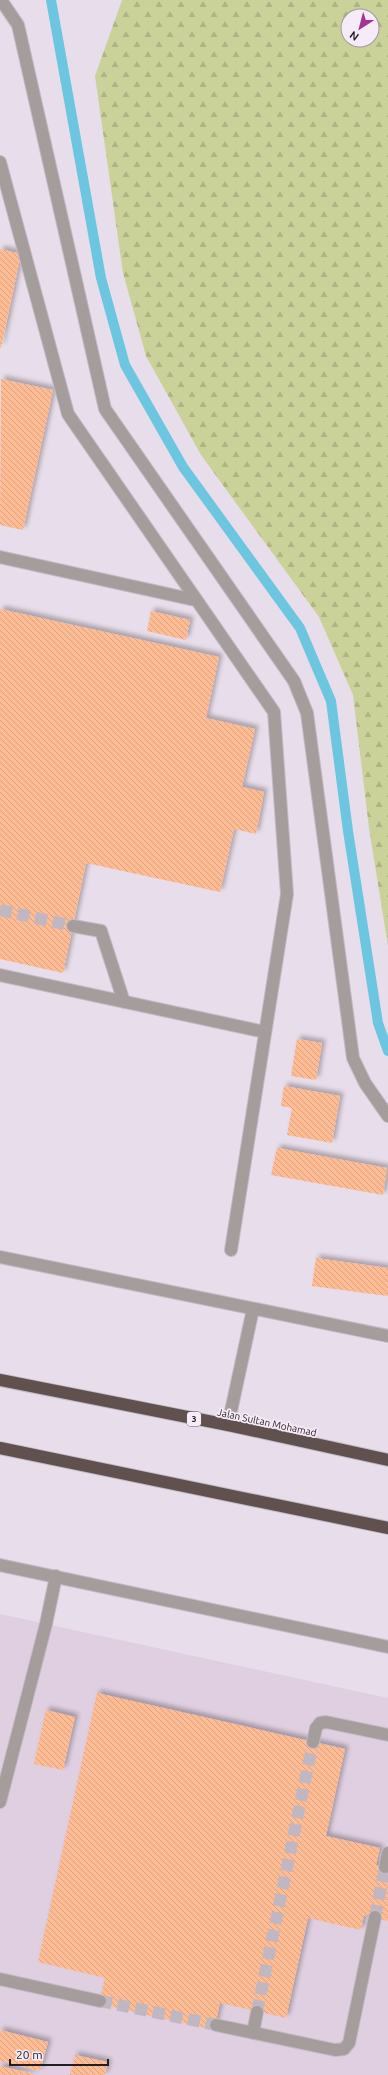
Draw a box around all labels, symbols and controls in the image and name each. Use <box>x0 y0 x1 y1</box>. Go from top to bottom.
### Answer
north arrow <box>340 8 380 48</box>
text: N <box>347 29 361 43</box>
street label: Jalan Sultan Mohamad <box>216 1407 318 1438</box>
road number: 3 <box>187 1412 201 1426</box>
scale bar <box>10 2041 108 2067</box>
text: 20 m <box>16 2048 43 2061</box>

